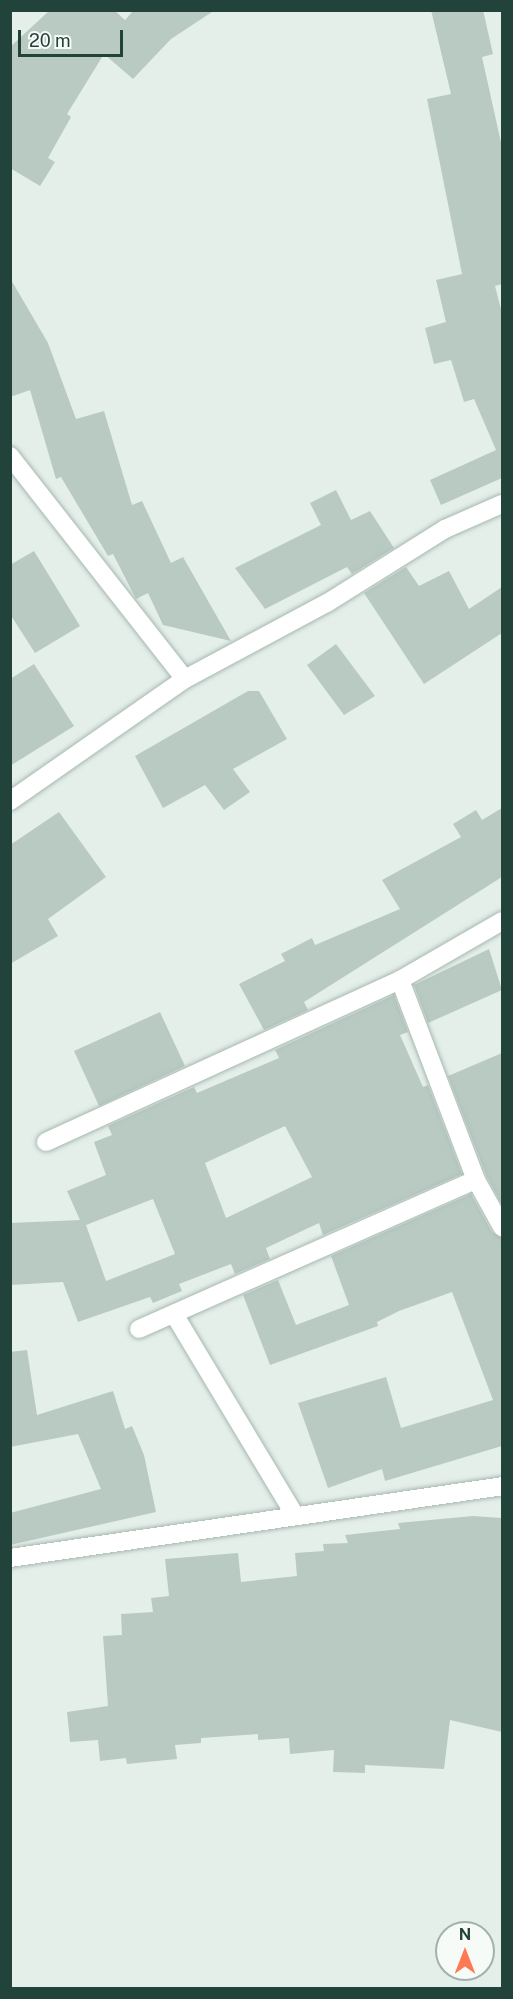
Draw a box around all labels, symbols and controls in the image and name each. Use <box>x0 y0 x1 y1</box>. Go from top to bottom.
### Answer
scale bar <box>21 18 126 56</box>
text: 20 m <box>29 30 71 51</box>
north arrow <box>435 1921 495 1981</box>
text: N <box>459 1925 471 1944</box>

